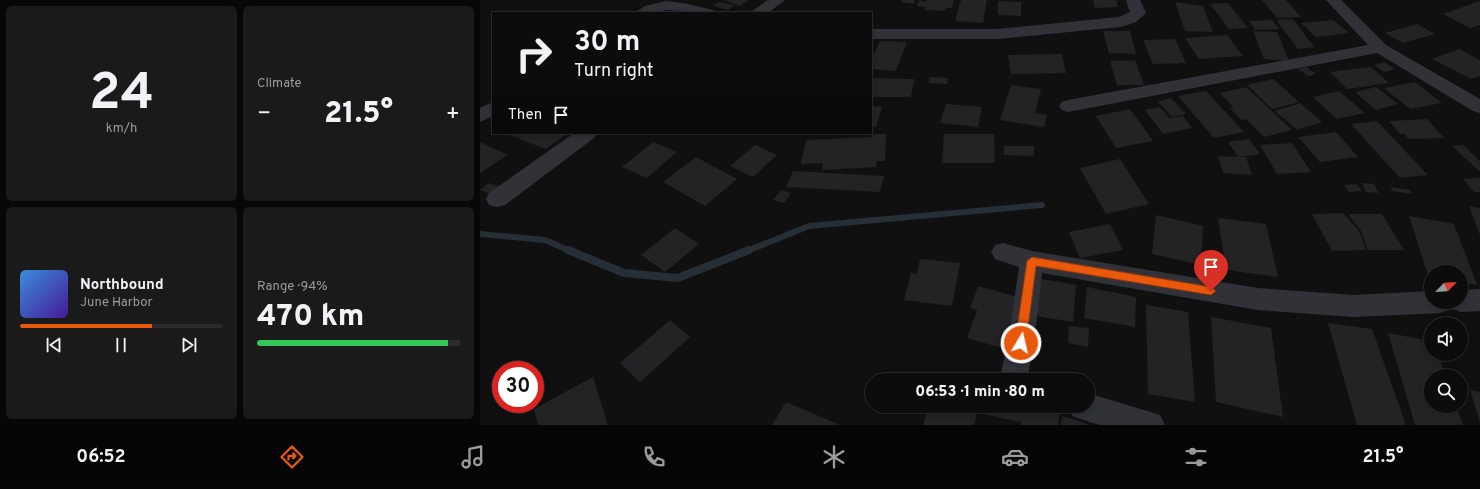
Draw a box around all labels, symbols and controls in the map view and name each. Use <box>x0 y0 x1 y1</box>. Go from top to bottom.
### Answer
text: 30 m <box>574 25 640 61</box>
icon: right <box>508 28 560 80</box>
text: Turn right <box>574 60 654 83</box>
text: 24 <box>89 62 154 128</box>
text: Climate <box>257 76 302 92</box>
text: 21.5° <box>324 96 393 133</box>
text: − <box>257 101 271 128</box>
text: + <box>446 101 460 128</box>
icon: arrive <box>550 104 572 126</box>
text: Then <box>508 106 542 125</box>
text: km/h <box>106 121 137 137</box>
pin <box>1194 250 1228 291</box>
icon: arrive <box>1200 256 1222 278</box>
north arrow <box>1424 265 1468 309</box>
map controls <box>1424 265 1468 413</box>
text: Northbound <box>80 276 164 295</box>
text: Range · 94% <box>257 279 328 295</box>
text: June Harbor <box>80 295 153 311</box>
text: 470 km <box>257 299 364 336</box>
button: sound <box>1424 317 1468 361</box>
position arrow <box>1000 322 1042 364</box>
icon: previous <box>43 334 65 356</box>
icon: pause <box>110 334 132 356</box>
icon: next <box>178 334 200 356</box>
speed limit sign: 30 <box>492 361 544 413</box>
button: search <box>1424 369 1468 413</box>
text: 06:53 · 1 min · 80 m <box>915 383 1045 402</box>
icon: directions <box>278 443 306 471</box>
icon: music <box>459 443 487 471</box>
icon: phone <box>640 443 668 471</box>
icon: climate <box>820 443 848 471</box>
icon: car <box>1001 443 1029 471</box>
icon: filters <box>1182 443 1210 471</box>
text: 06:52 <box>76 446 126 469</box>
text: 21.5° <box>1362 446 1404 469</box>

